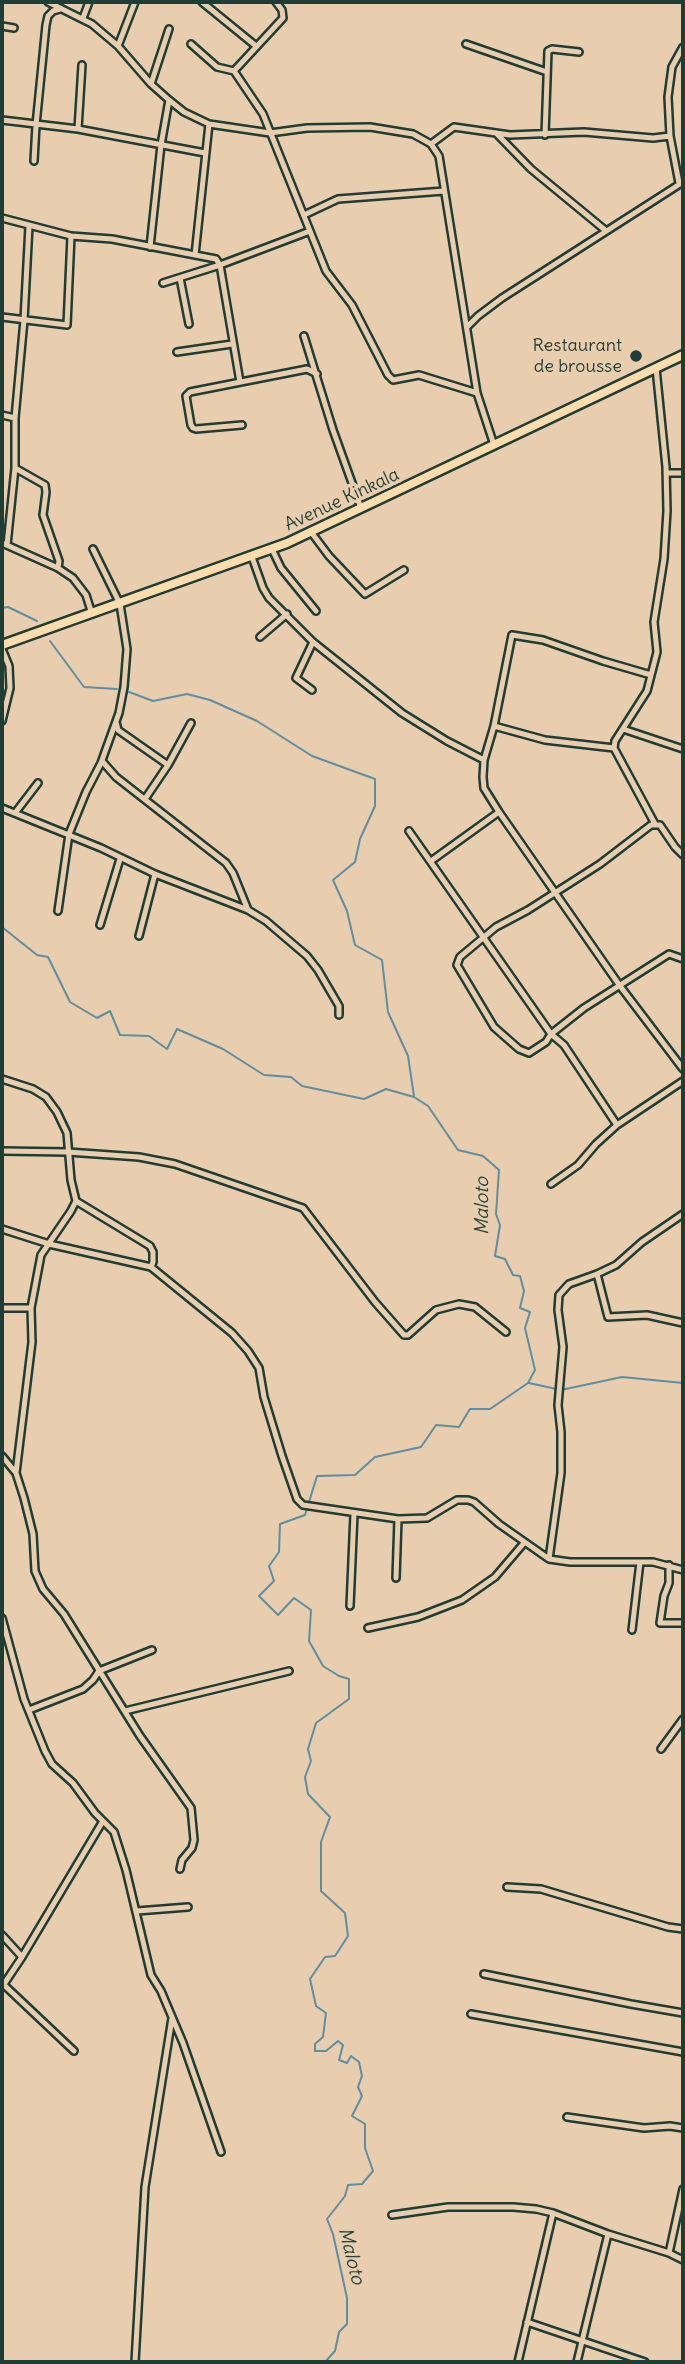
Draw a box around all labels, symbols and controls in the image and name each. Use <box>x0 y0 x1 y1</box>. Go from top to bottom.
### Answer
place label: Restaurant de brousse <box>533 335 622 378</box>
marker: Restaurant de brousse <box>628 348 644 364</box>
street label: Avenue Kinkala <box>281 464 403 536</box>
water label: Maloto <box>472 1177 494 1235</box>
water label: Maloto <box>333 2225 369 2287</box>

